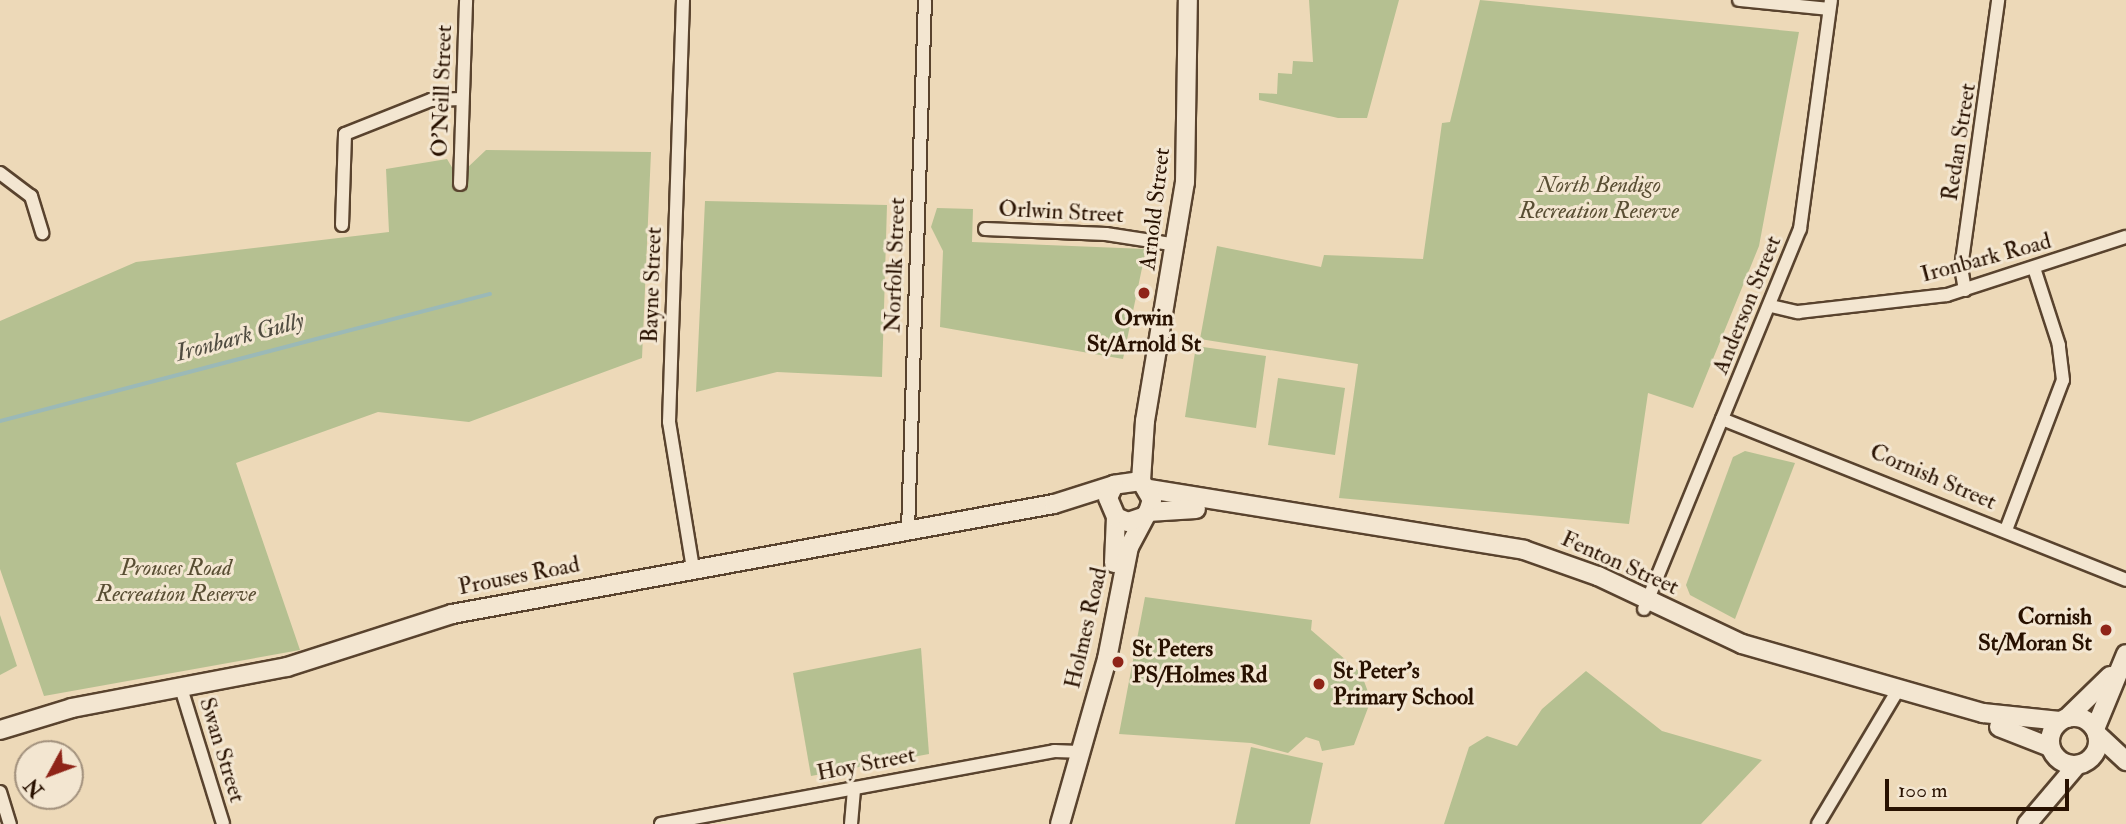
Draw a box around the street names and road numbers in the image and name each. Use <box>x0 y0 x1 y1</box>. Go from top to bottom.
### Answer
street label: O'Neill Street <box>426 24 458 158</box>
street label: Redan Street <box>1936 81 1982 203</box>
street label: Arnold Street <box>1134 146 1176 272</box>
street label: Orlwin Street <box>998 195 1124 229</box>
street label: Norfolk Street <box>879 197 911 333</box>
street label: Bayne Street <box>636 226 668 344</box>
street label: Ironbark Road <box>1918 227 2054 289</box>
street label: Anderson Street <box>1707 232 1787 378</box>
street label: Cornish Street <box>1866 438 2000 516</box>
street label: Fenton Street <box>1557 525 1683 601</box>
street label: Prouses Road <box>456 551 582 601</box>
street label: Holmes Road <box>1059 565 1113 691</box>
street label: Swan Street <box>193 694 251 806</box>
street label: Hoy Street <box>814 741 918 787</box>

